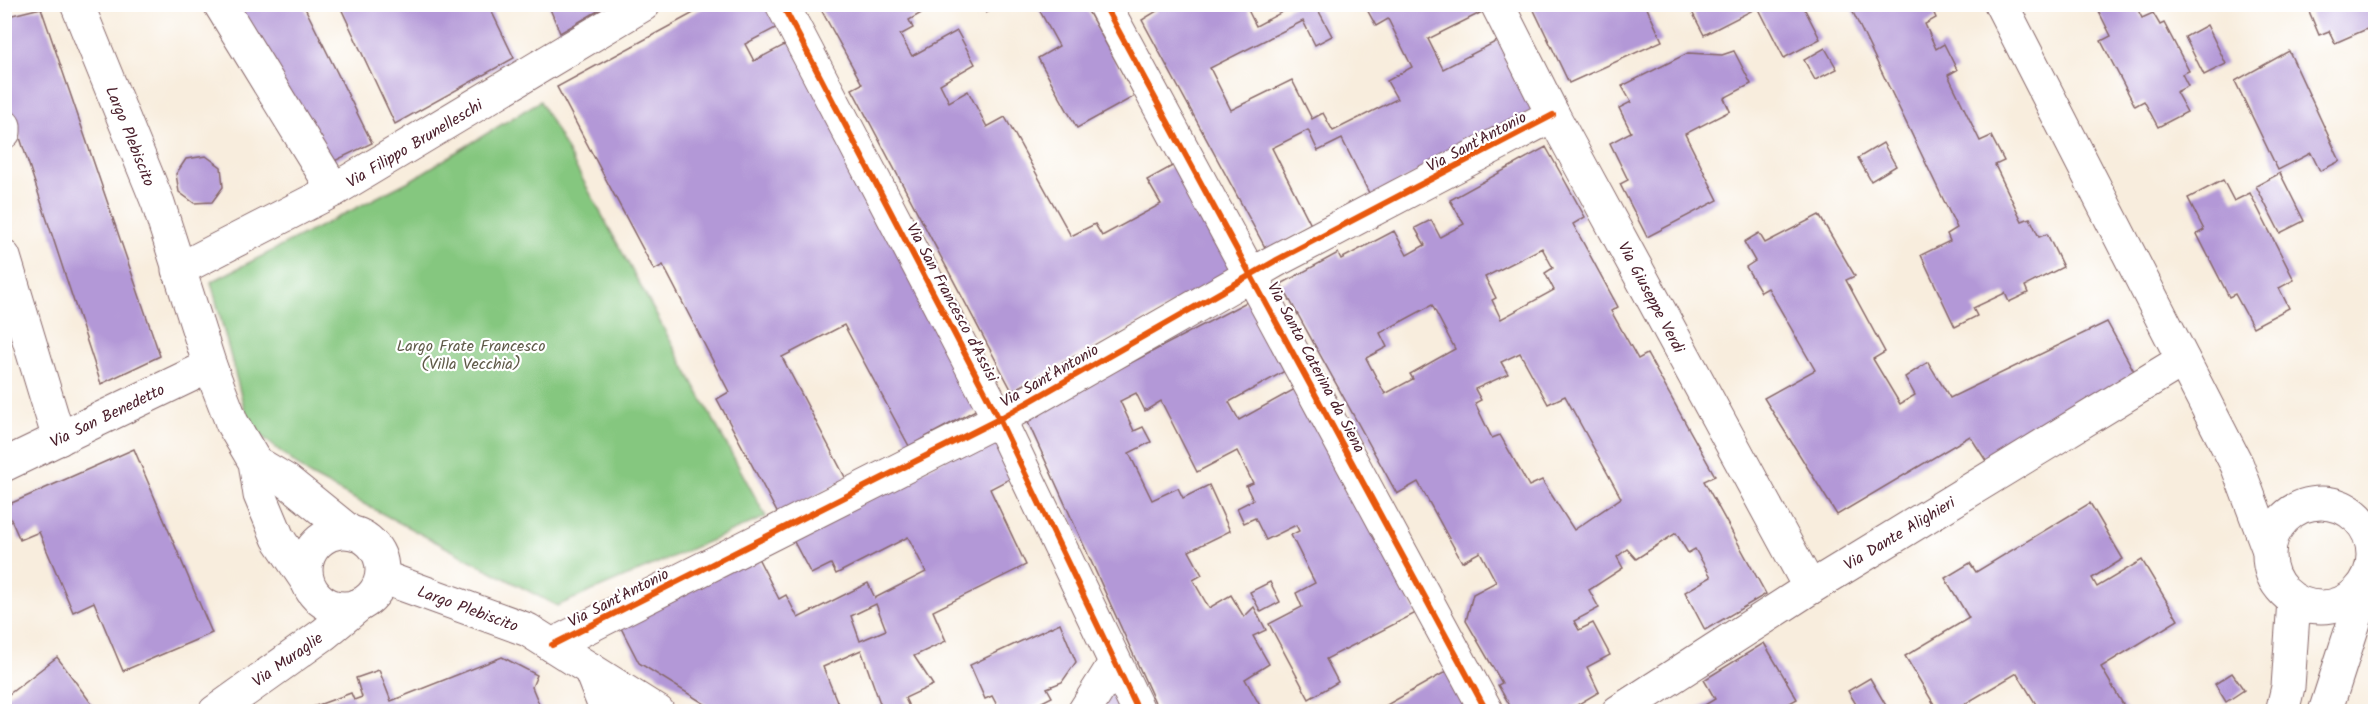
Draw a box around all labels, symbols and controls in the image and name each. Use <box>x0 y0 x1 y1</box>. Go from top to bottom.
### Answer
street label: Largo Plebiscito <box>98 83 161 190</box>
street label: Via Filippo Brunelleschi <box>342 93 489 195</box>
street label: Via Sant'Antonio <box>1422 105 1531 179</box>
street label: Via San Francesco d'Assisi <box>899 219 1005 388</box>
street label: Via Giuseppe Verdi <box>1611 237 1691 359</box>
street label: Via Santa Caterina da Siena <box>1260 278 1371 458</box>
park label: Largo Frate Francesco (Villa Vecchia) <box>397 334 545 377</box>
street label: Via Sant'Antonio <box>996 338 1104 415</box>
street label: Via San Benedetto <box>46 378 169 455</box>
street label: Via Dante Alighieri <box>1839 490 1961 577</box>
street label: Via Sant'Antonio <box>564 562 674 635</box>
street label: Largo Plebiscito <box>413 580 522 639</box>
street label: Via Muraglie <box>247 627 329 694</box>

